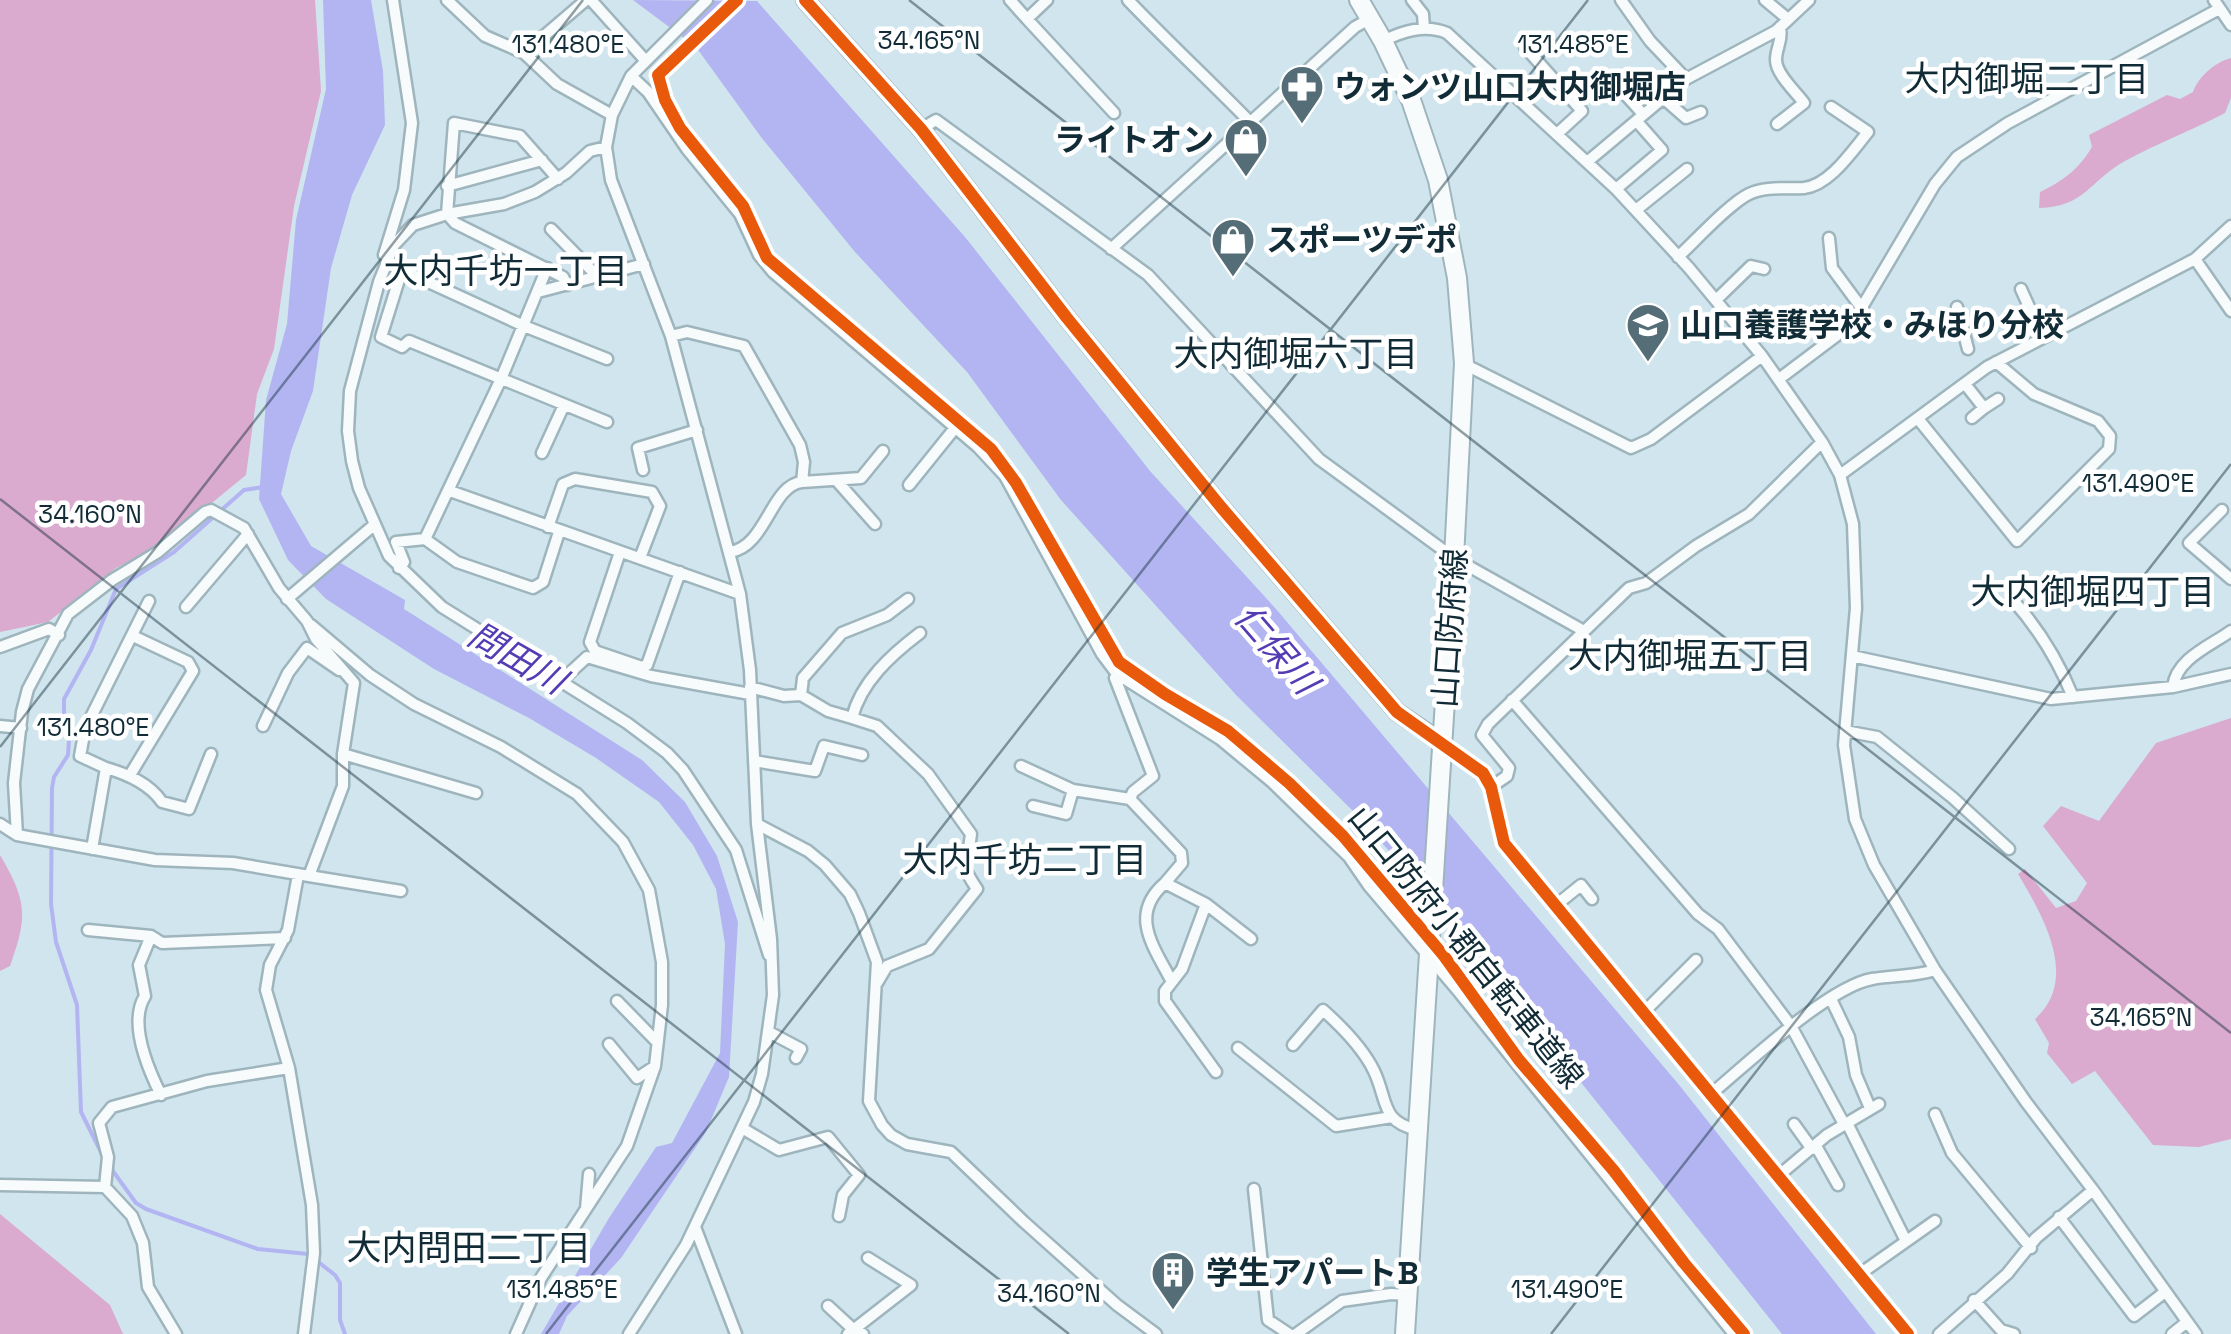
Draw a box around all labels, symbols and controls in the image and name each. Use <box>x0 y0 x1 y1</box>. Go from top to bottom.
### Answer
text: 34.165°N <box>878 24 980 56</box>
text: 131.480°E <box>512 28 624 60</box>
text: 131.485°E <box>1517 28 1629 60</box>
district label: 大内御堀二丁目 <box>1904 57 2150 101</box>
pharmacy icon: ウォンツ山口大内御堀店 <box>1279 64 1325 125</box>
place label: ウォンツ山口大内御堀店 <box>1334 67 1686 107</box>
shop icon: ライトオン <box>1223 117 1269 178</box>
place label: ライトオン <box>1054 120 1214 160</box>
shop icon: スポーツデポ <box>1210 217 1256 278</box>
place label: スポーツデポ <box>1266 220 1457 260</box>
district label: 大内千坊一丁目 <box>383 249 629 293</box>
school or university icon: 山口養護学校・みほり分校 <box>1625 302 1671 363</box>
place label: 山口養護学校・みほり分校 <box>1680 305 2064 345</box>
district label: 大内御堀六丁目 <box>1173 332 1419 376</box>
text: 131.490°E <box>2082 467 2194 499</box>
text: 34.160°N <box>38 498 142 530</box>
street label: 山口防府線 <box>1424 547 1476 709</box>
district label: 大内御堀四丁目 <box>1970 570 2216 614</box>
water label: 仁保川 <box>1225 595 1330 706</box>
water label: 問田川 <box>461 613 577 705</box>
district label: 大内御堀五丁目 <box>1567 634 1813 678</box>
text: 131.480°E <box>37 711 149 743</box>
street label: 山口防府小郡自転車道線 <box>1340 798 1592 1096</box>
district label: 大内千坊二丁目 <box>902 838 1148 882</box>
text: 34.165°N <box>2090 1001 2192 1033</box>
district label: 大内問田二丁目 <box>346 1226 592 1270</box>
building icon: 学生アパートB <box>1150 1250 1196 1311</box>
place label: 学生アパートB <box>1206 1253 1419 1293</box>
text: 131.485°E <box>506 1273 618 1305</box>
text: 131.490°E <box>1511 1273 1623 1305</box>
text: 34.160°N <box>997 1277 1101 1309</box>

